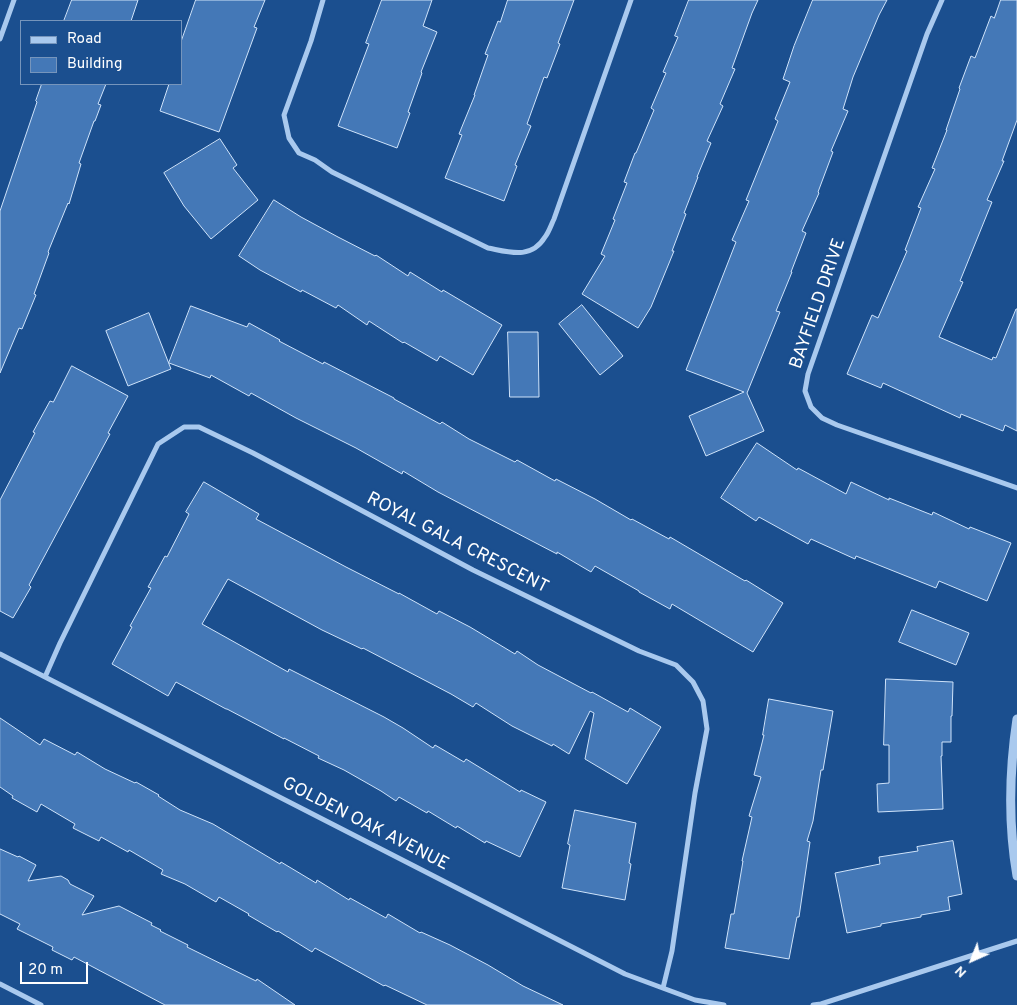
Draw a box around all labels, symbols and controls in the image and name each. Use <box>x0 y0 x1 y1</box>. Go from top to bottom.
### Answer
legend <box>20 20 182 85</box>
text: Road <box>67 30 102 49</box>
text: Building <box>67 55 122 74</box>
street label: BAYFIELD DRIVE <box>787 236 851 372</box>
street label: ROYAL GALA CRESCENT <box>362 489 552 599</box>
street label: GOLDEN OAK AVENUE <box>278 774 452 876</box>
north arrow <box>947 935 997 985</box>
scale bar <box>22 952 90 984</box>
text: 20 m <box>28 961 63 980</box>
text: N <box>952 962 971 981</box>

